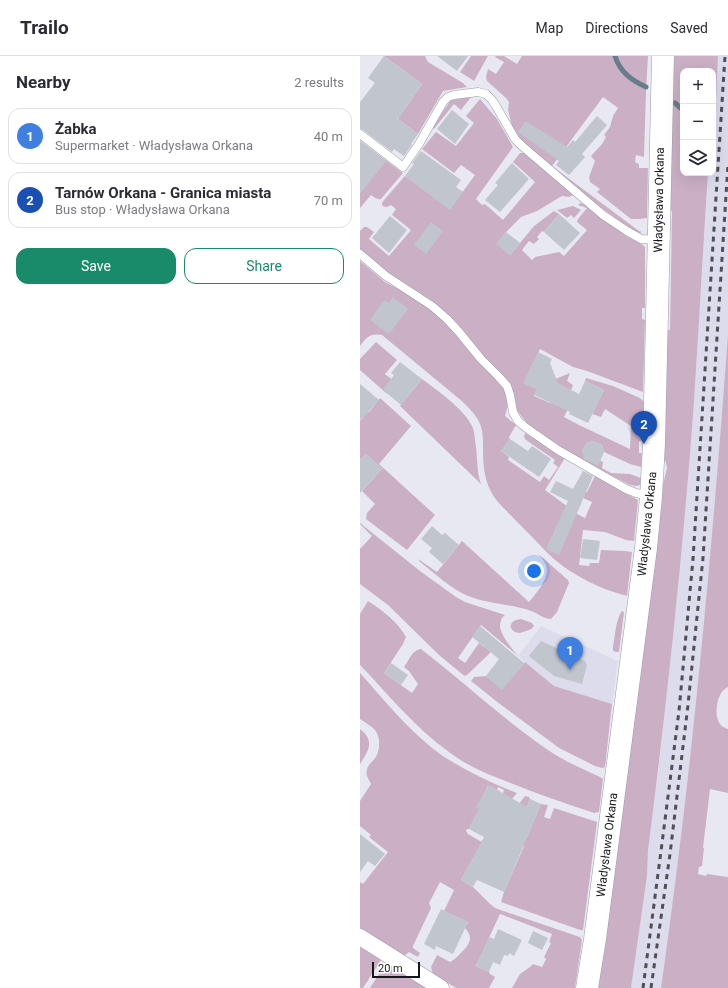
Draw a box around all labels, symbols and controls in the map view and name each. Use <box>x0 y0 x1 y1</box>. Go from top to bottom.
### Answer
text: Trailo <box>20 16 69 39</box>
text: Map <box>536 20 563 36</box>
text: Directions <box>585 20 648 36</box>
text: Saved <box>670 20 708 36</box>
map controls <box>680 68 716 176</box>
button: + <box>680 68 716 104</box>
text: Nearby <box>16 72 71 92</box>
text: 2 results <box>294 75 344 90</box>
button: − <box>680 104 716 140</box>
text: Żabka <box>55 120 97 138</box>
text: 1 <box>26 129 34 144</box>
text: 40 m <box>314 129 343 144</box>
text: Supermarket · Władysława Orkana <box>55 138 253 153</box>
button: layers <box>680 140 716 176</box>
street label: Władysława Orkana <box>651 147 667 253</box>
text: Tarnów Orkana - Granica miasta <box>55 184 271 202</box>
text: 2 <box>26 193 34 208</box>
text: 70 m <box>314 193 343 208</box>
text: Bus stop · Władysława Orkana <box>55 202 230 217</box>
button: Save <box>16 248 176 284</box>
button: Share <box>184 248 344 284</box>
pin: 2 <box>631 411 657 444</box>
street label: Władysława Orkana <box>635 471 659 577</box>
your location <box>524 561 544 581</box>
pin: 1 <box>557 637 583 670</box>
street label: Władysława Orkana <box>594 792 620 898</box>
scale bar <box>372 960 420 979</box>
text: 20 m <box>378 962 403 975</box>

